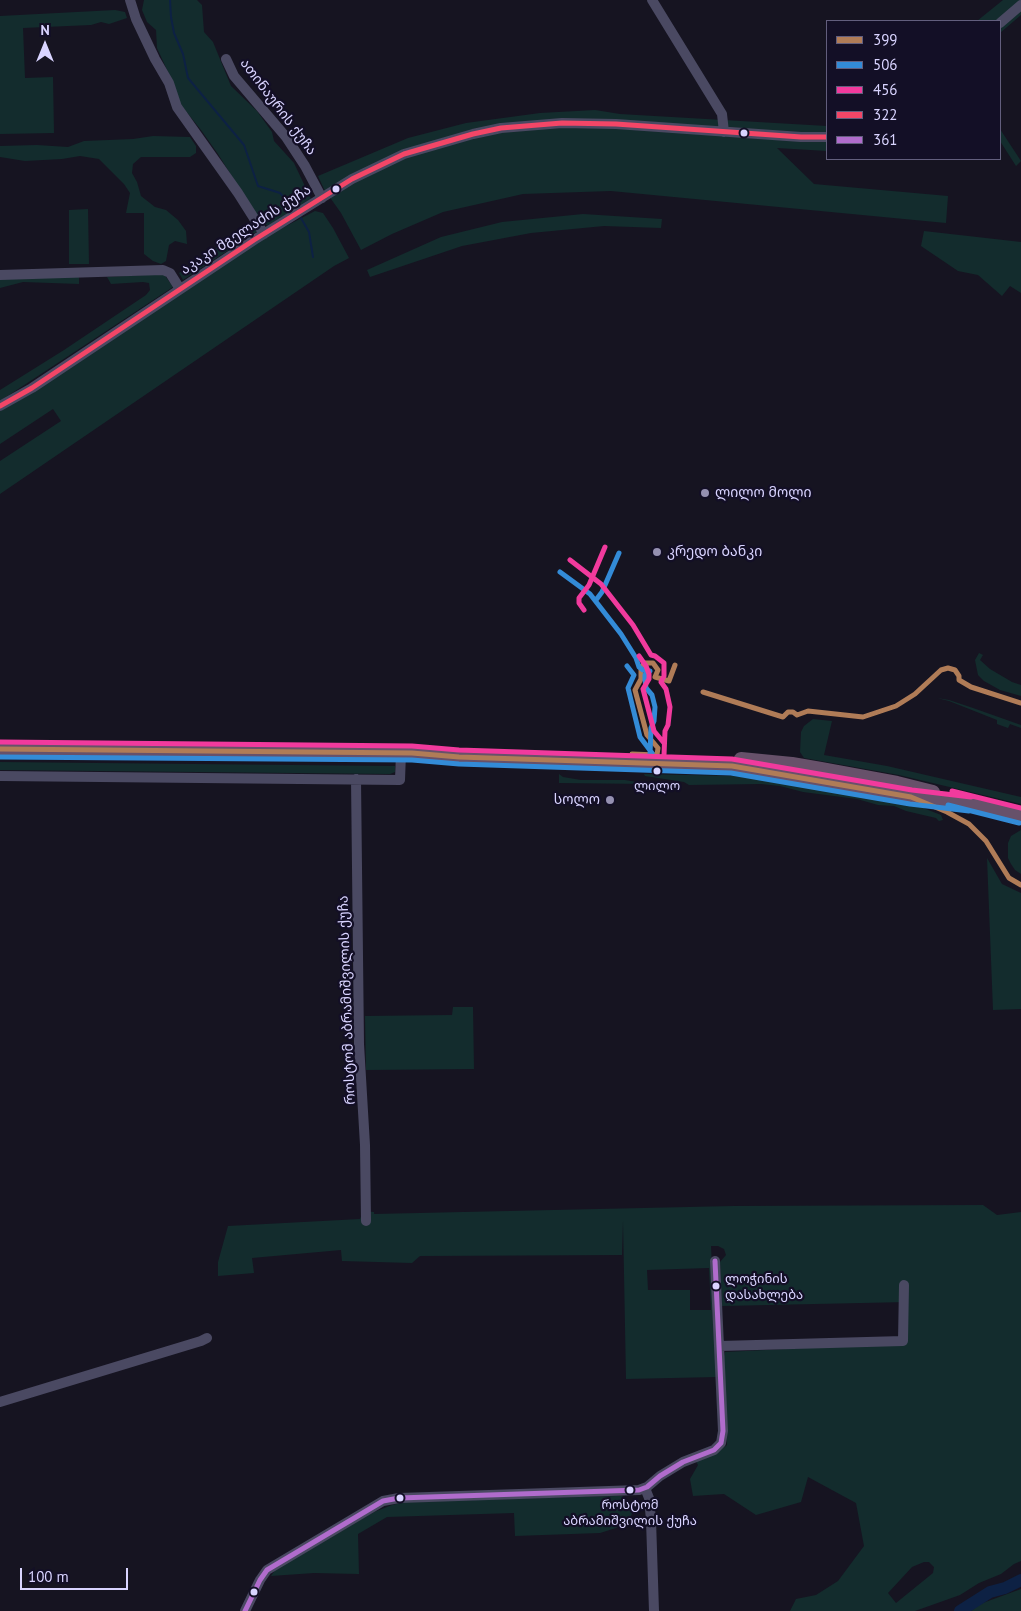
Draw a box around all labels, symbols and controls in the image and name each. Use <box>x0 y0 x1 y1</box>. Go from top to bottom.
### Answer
north arrow <box>20 20 70 70</box>
legend <box>826 20 1001 160</box>
text: N <box>40 21 50 39</box>
text: 399 <box>873 30 898 49</box>
street label: ათინაურის ქუჩა <box>236 55 320 159</box>
text: 506 <box>873 55 898 74</box>
text: 456 <box>873 80 898 99</box>
text: 322 <box>873 105 898 124</box>
unlabelled marker <box>739 128 749 138</box>
text: 361 <box>873 130 898 149</box>
street label: აკაკი მგელაძის ქუჩა <box>178 181 314 279</box>
unlabelled marker <box>331 184 341 194</box>
place label: ლილო მოლი <box>715 485 812 501</box>
marker: ლილო მოლი <box>699 487 711 499</box>
place label: კრედო ბანკი <box>667 544 762 560</box>
marker: კრედო ბანკი <box>651 546 663 558</box>
marker: ლილო <box>652 766 662 776</box>
place label: ლილო <box>634 778 680 794</box>
place label: სოლო <box>554 792 600 808</box>
marker: სოლო <box>604 794 616 806</box>
street label: როსტომ აბრამიშვილის ქუჩა <box>335 895 359 1105</box>
place label: ლოჭინის დასახლება <box>725 1271 803 1302</box>
marker: ლოჭინის დასახლება <box>711 1281 721 1291</box>
marker: როსტომ აბრამიშვილის ქუჩა <box>625 1485 635 1495</box>
unlabelled marker <box>395 1493 405 1503</box>
place label: როსტომ აბრამიშვილის ქუჩა <box>563 1497 697 1528</box>
scale bar <box>22 1558 130 1590</box>
text: 100 m <box>28 1567 69 1586</box>
unlabelled marker <box>249 1587 259 1597</box>

